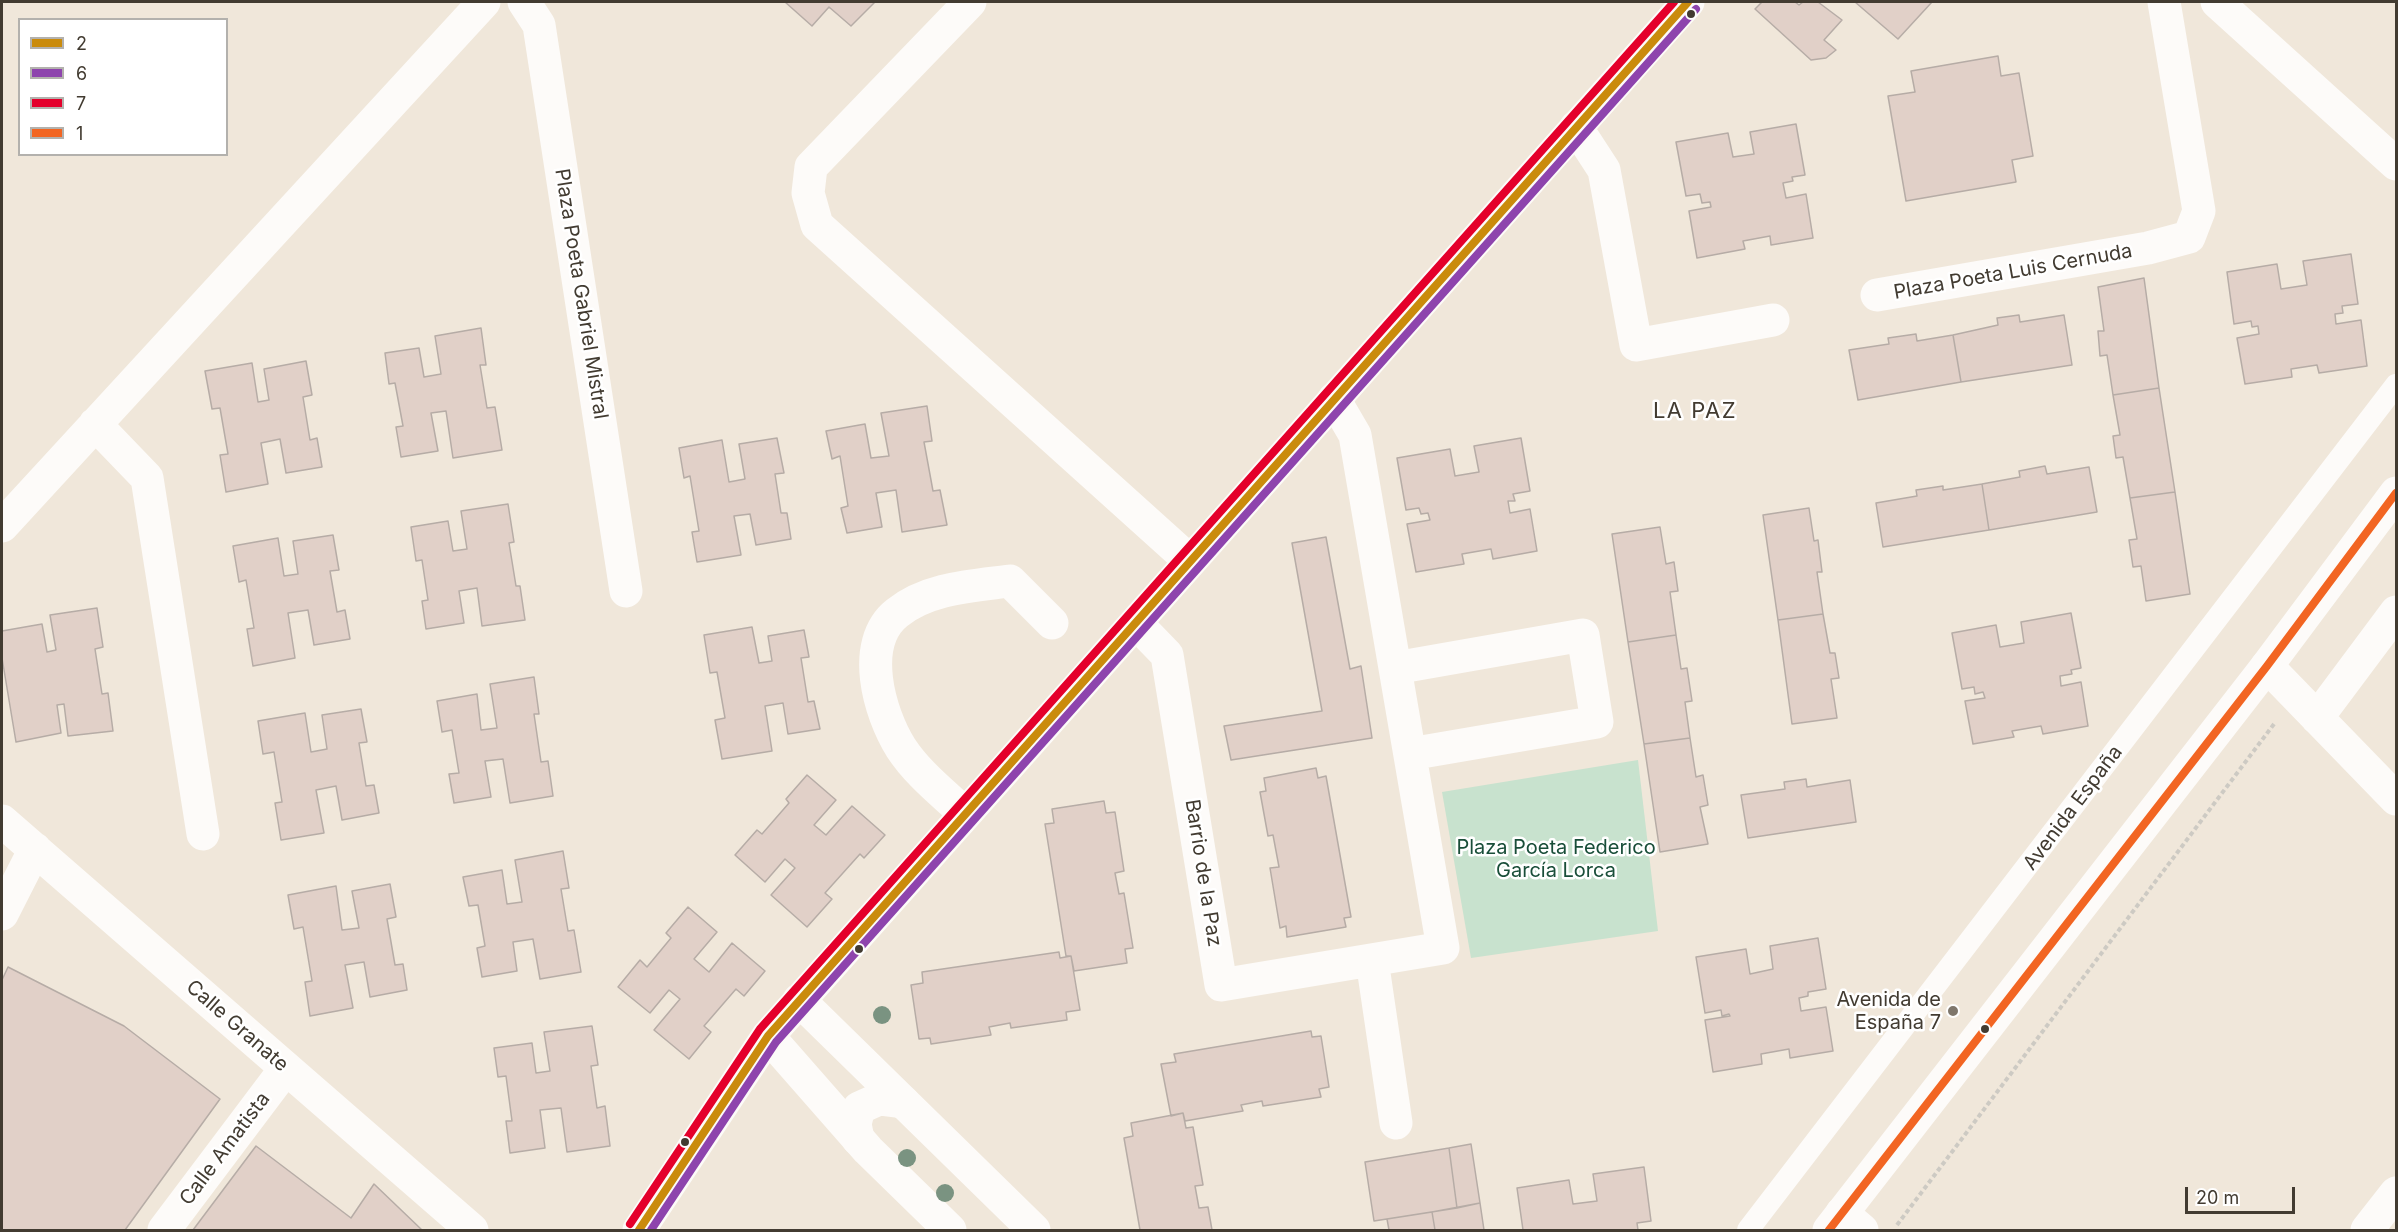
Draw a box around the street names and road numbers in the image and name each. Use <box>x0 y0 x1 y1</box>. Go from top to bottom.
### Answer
street label: Plaza Poeta Gabriel Mistral <box>549 167 613 421</box>
street label: Plaza Poeta Luis Cernuda <box>1892 239 2134 305</box>
street label: Avenida España <box>2018 741 2128 875</box>
street label: Barrio de la Paz <box>1180 798 1226 948</box>
street label: Calle Granate <box>181 975 293 1077</box>
street label: Calle Amatista <box>175 1088 275 1210</box>

